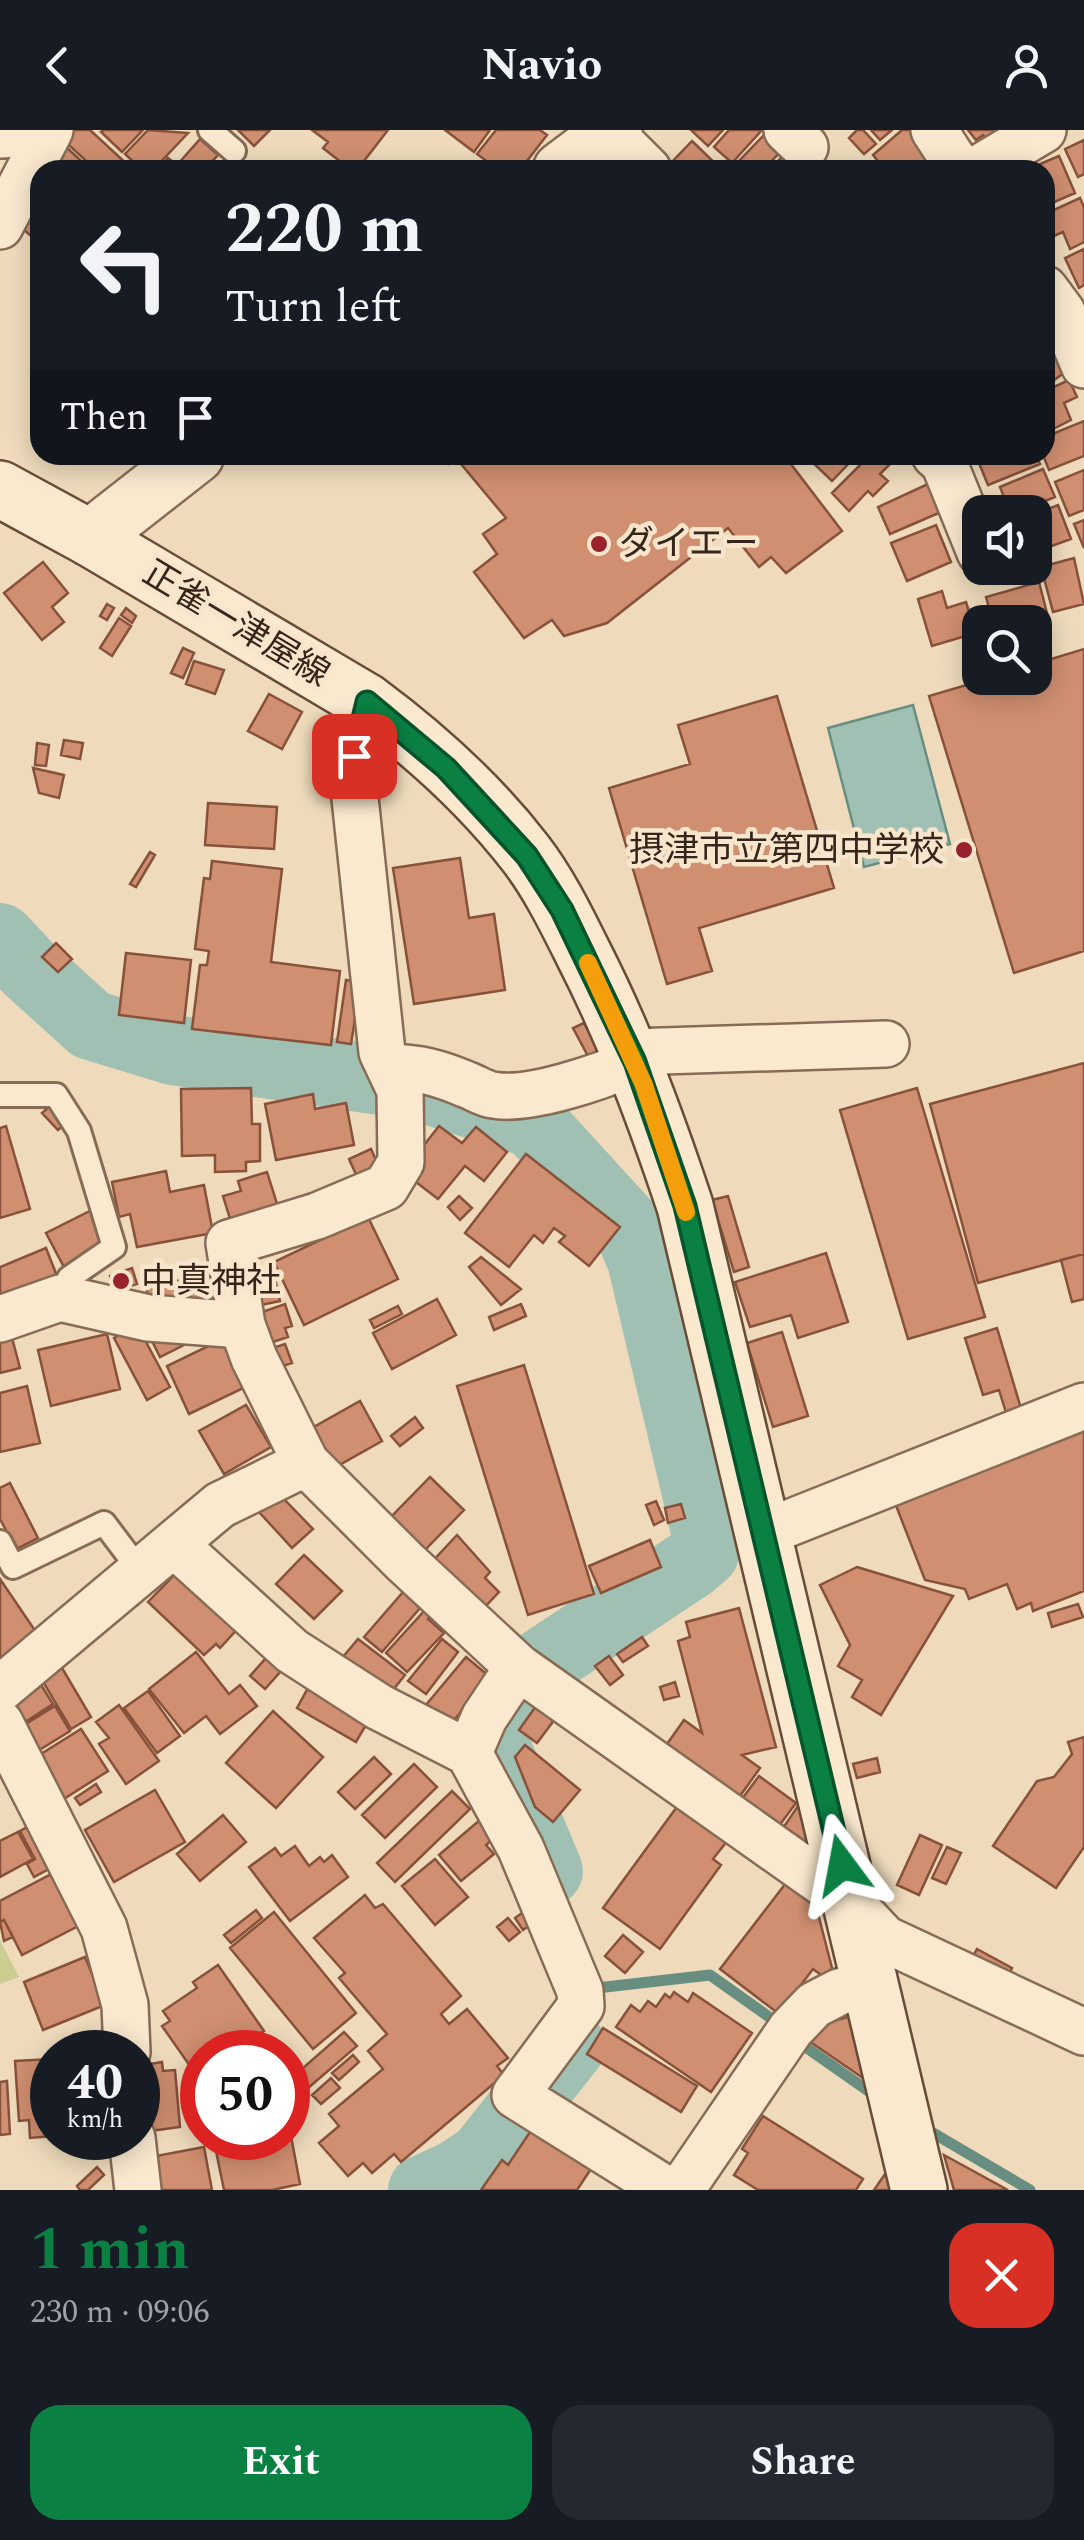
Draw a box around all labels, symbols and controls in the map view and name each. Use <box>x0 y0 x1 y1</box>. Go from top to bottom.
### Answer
text: Navio <box>481 31 603 100</box>
icon: back <box>30 38 85 93</box>
icon: person <box>999 38 1054 93</box>
text: 220 m <box>225 177 423 283</box>
icon: left <box>60 200 190 330</box>
text: Turn left <box>225 273 402 342</box>
text: Then <box>60 389 148 447</box>
icon: arrive <box>168 390 223 445</box>
map controls <box>962 495 1052 695</box>
button: sound <box>962 495 1052 585</box>
place label: ダイエー <box>619 518 759 571</box>
marker: ダイエー <box>588 533 610 555</box>
street label: 正雀一津屋線 <box>132 547 340 701</box>
button: search <box>962 605 1052 695</box>
pin <box>312 714 397 799</box>
icon: arrive <box>327 729 382 784</box>
place label: 摂津市立第四中学校 <box>629 824 944 877</box>
marker: 摂津市立第四中学校 <box>953 839 975 861</box>
place label: 中真神社 <box>141 1255 281 1308</box>
marker: 中真神社 <box>110 1270 132 1292</box>
position arrow <box>790 1813 894 1917</box>
speed limit sign: 50 <box>180 2030 310 2160</box>
text: 40 <box>67 2045 123 2121</box>
text: km/h <box>67 2101 123 2139</box>
text: 1 min <box>30 2204 190 2296</box>
button: close <box>949 2223 1054 2328</box>
text: 230 m · 09:06 <box>30 2288 210 2337</box>
button: Exit <box>30 2405 532 2520</box>
button: Share <box>552 2405 1054 2520</box>

